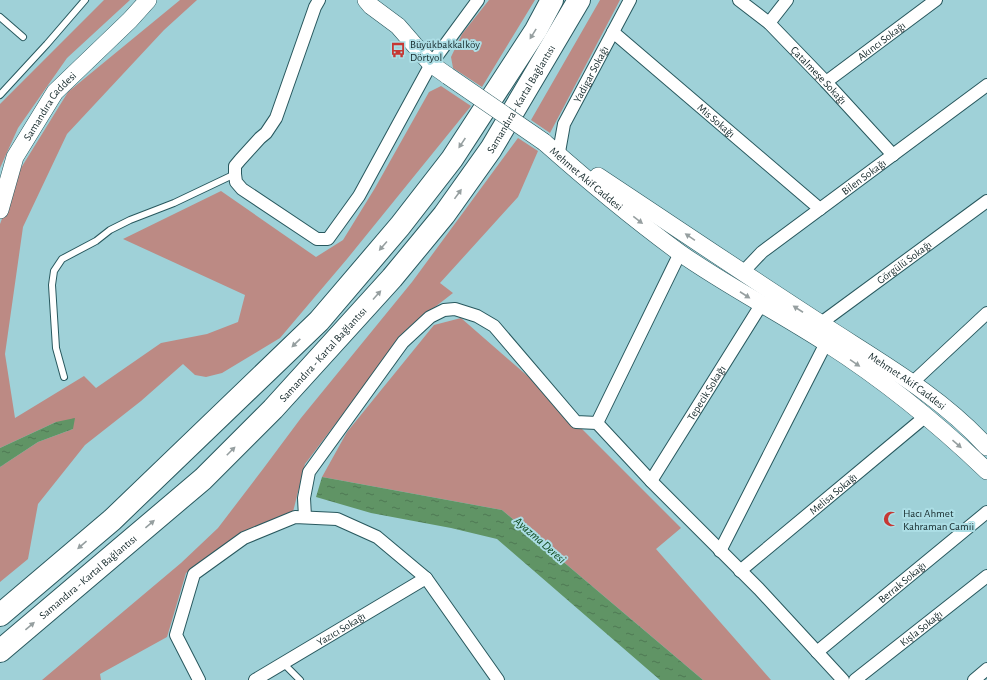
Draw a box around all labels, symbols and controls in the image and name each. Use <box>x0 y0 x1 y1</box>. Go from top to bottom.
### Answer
street label: Akıncı Sokağı <box>855 19 907 62</box>
one-way arrow <box>530 28 537 40</box>
place label: Büyükbakkalköy Dörtyol <box>410 39 480 63</box>
bus stop icon: Büyükbakkalköy Dörtyol <box>389 41 407 59</box>
street label: Samandıra - Kartal Bağlantısı <box>484 43 557 155</box>
street label: Yadigar Sokağı <box>571 44 610 104</box>
street label: Çatalmeşe Sokağı <box>789 44 849 106</box>
street label: Samandıra Caddesi <box>21 70 78 142</box>
street label: Mis Sokağı <box>695 101 737 139</box>
one-way arrow <box>458 138 466 148</box>
street label: Mehmet Akif Caddesi <box>548 145 625 212</box>
street label: Bilen Sokağı <box>839 157 888 197</box>
one-way arrow <box>454 188 463 199</box>
one-way arrow <box>633 216 644 225</box>
one-way arrow <box>684 233 695 241</box>
street label: Görgülü Sokağı <box>875 238 933 286</box>
one-way arrow <box>378 241 387 251</box>
one-way arrow <box>372 290 381 300</box>
one-way arrow <box>739 291 751 298</box>
street label: Samandıra - Kartal Bağlantısı <box>277 305 368 404</box>
one-way arrow <box>792 305 804 312</box>
one-way arrow <box>291 338 301 348</box>
street label: Mehmet Akif Caddesi <box>867 350 948 412</box>
one-way arrow <box>850 359 861 367</box>
street label: Tepecik Sokağı <box>685 363 727 422</box>
one-way arrow <box>952 439 962 449</box>
one-way arrow <box>226 446 236 456</box>
street label: Melisa Sokağı <box>807 471 859 516</box>
place label: Hacı Ahmet Kahraman Camii <box>903 508 974 532</box>
mosque icon: Hacı Ahmet Kahraman Camii <box>882 510 900 528</box>
water label: Ayazma Deresi <box>511 514 568 566</box>
one-way arrow <box>145 519 156 528</box>
street label: Samandıra - Kartal Bağlantısı <box>37 532 139 621</box>
one-way arrow <box>77 541 87 550</box>
street label: Berrak Sokağı <box>876 559 928 605</box>
street label: Kışla Sokağı <box>898 608 944 648</box>
street label: Yazıcı Sokağı <box>315 610 367 647</box>
one-way arrow <box>24 621 35 630</box>

